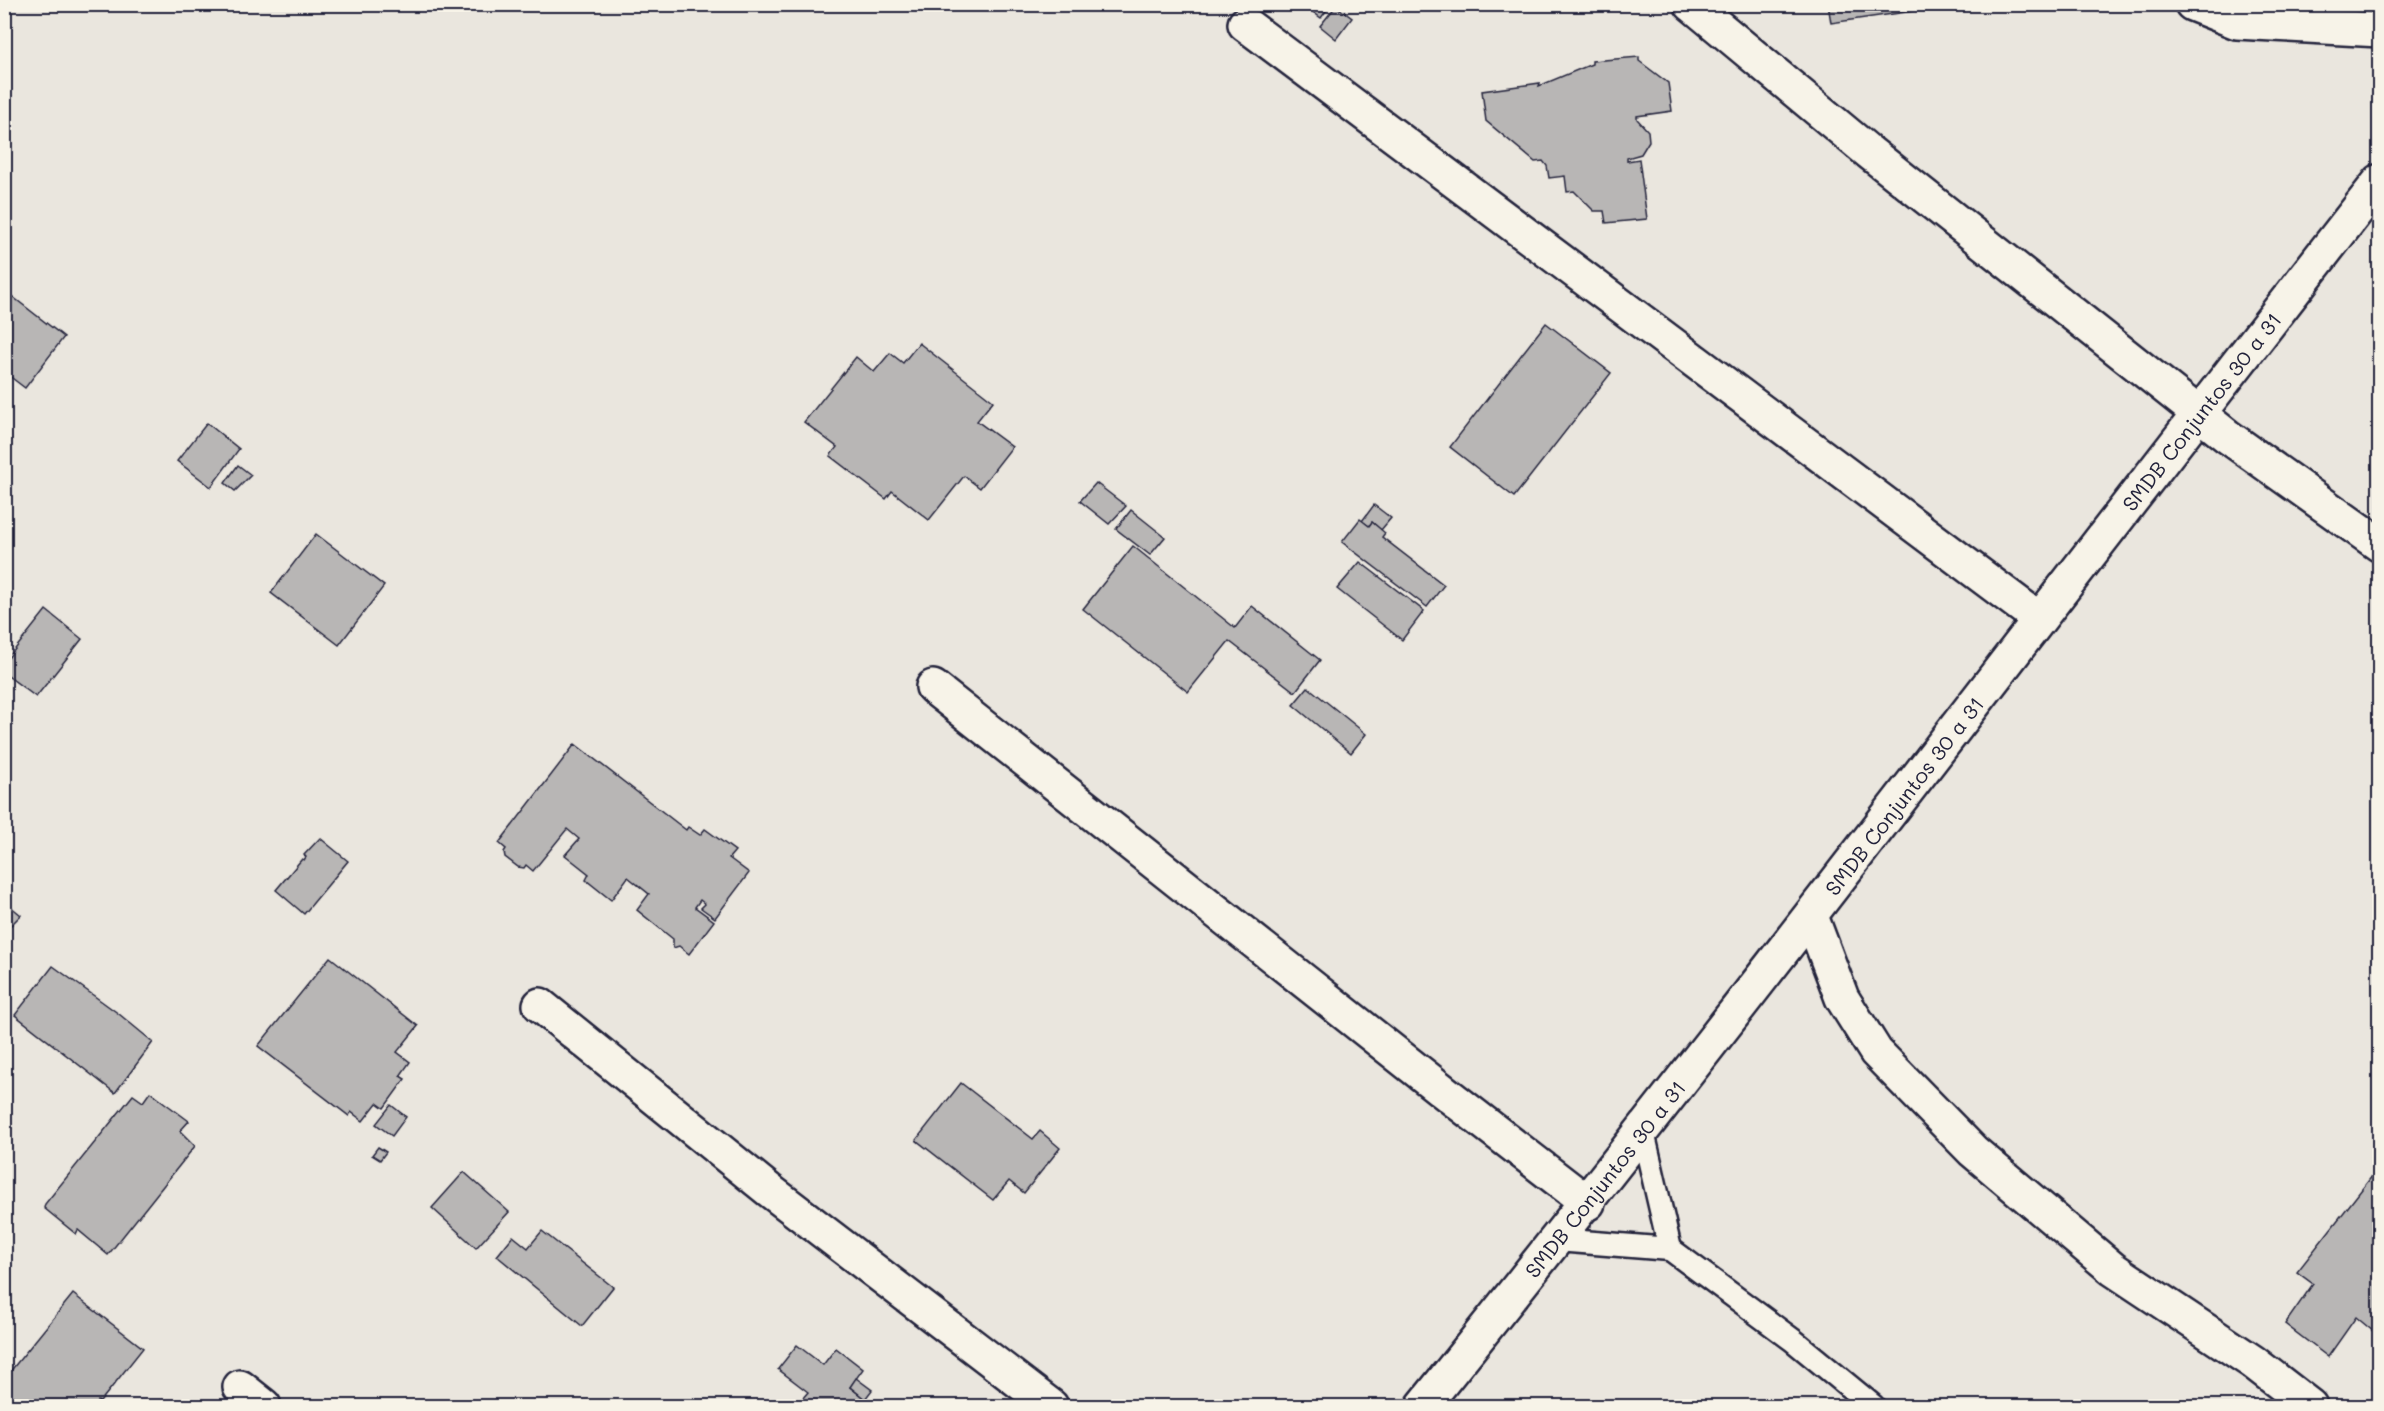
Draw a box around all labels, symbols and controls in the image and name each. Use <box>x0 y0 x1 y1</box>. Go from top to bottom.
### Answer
street label: SMDB Conjuntos 30 a 31 <box>2115 306 2286 516</box>
street label: SMDB Conjuntos 30 a 31 <box>1818 690 1989 900</box>
street label: SMDB Conjuntos 30 a 31 <box>1518 1074 1691 1283</box>

